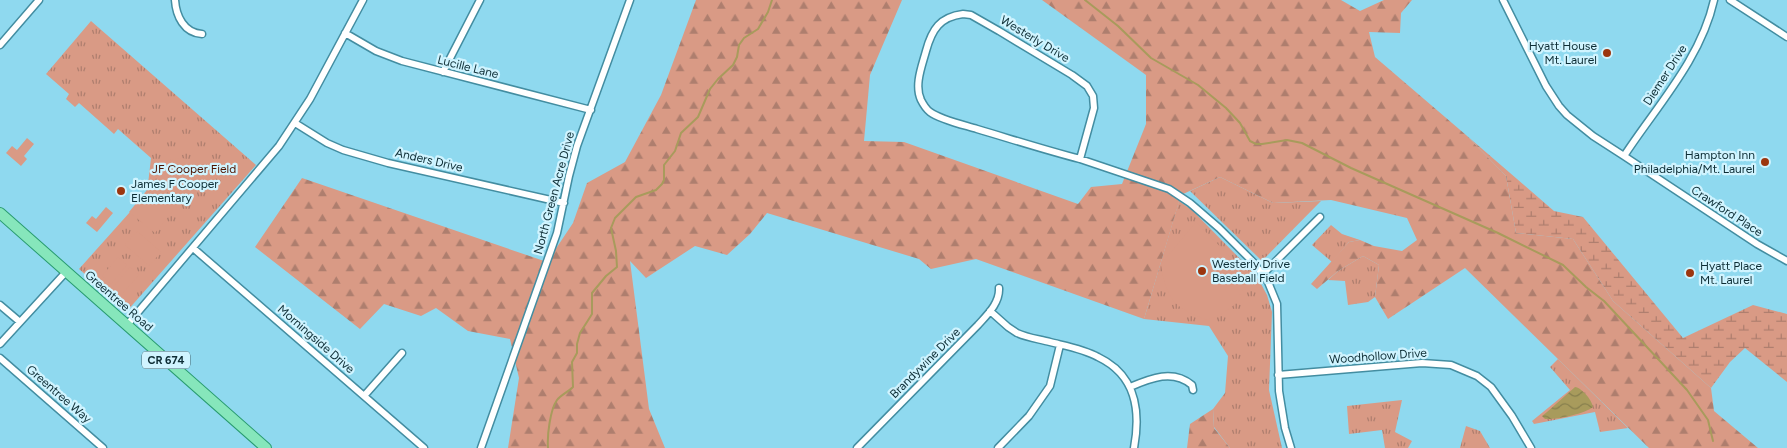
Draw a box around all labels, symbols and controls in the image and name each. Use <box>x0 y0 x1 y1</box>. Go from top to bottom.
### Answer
street label: Westerly Drive <box>998 13 1072 65</box>
place label: Hyatt House Mt. Laurel <box>1529 39 1597 67</box>
street label: Diemer Drive <box>1640 42 1690 108</box>
marker: Hyatt House Mt. Laurel <box>1601 47 1613 59</box>
street label: Lucille Lane <box>436 53 501 81</box>
street label: North Green Acre Drive <box>531 130 577 256</box>
street label: Anders Drive <box>394 145 465 175</box>
place label: Hampton Inn Philadelphia/Mt. Laurel <box>1634 148 1755 176</box>
marker: Hampton Inn Philadelphia/Mt. Laurel <box>1759 156 1771 168</box>
park label: JF Cooper Field <box>152 162 236 176</box>
place label: James F Cooper Elementary <box>131 177 218 205</box>
street label: Crawford Place <box>1689 183 1766 240</box>
marker: James F Cooper Elementary <box>115 185 127 197</box>
place label: Westerly Drive Baseball Field <box>1212 257 1290 285</box>
place label: Hyatt Place Mt. Laurel <box>1700 259 1763 287</box>
marker: Westerly Drive Baseball Field <box>1196 265 1208 277</box>
marker: Hyatt Place Mt. Laurel <box>1684 267 1696 279</box>
street label: Greentree Road <box>82 268 156 334</box>
street label: Morningside Drive <box>275 302 358 376</box>
street label: Brandywine Drive <box>887 325 963 401</box>
street label: Woodhollow Drive <box>1329 346 1428 366</box>
road number: CR 674 <box>142 352 190 368</box>
street label: Greentree Way <box>24 362 95 426</box>

